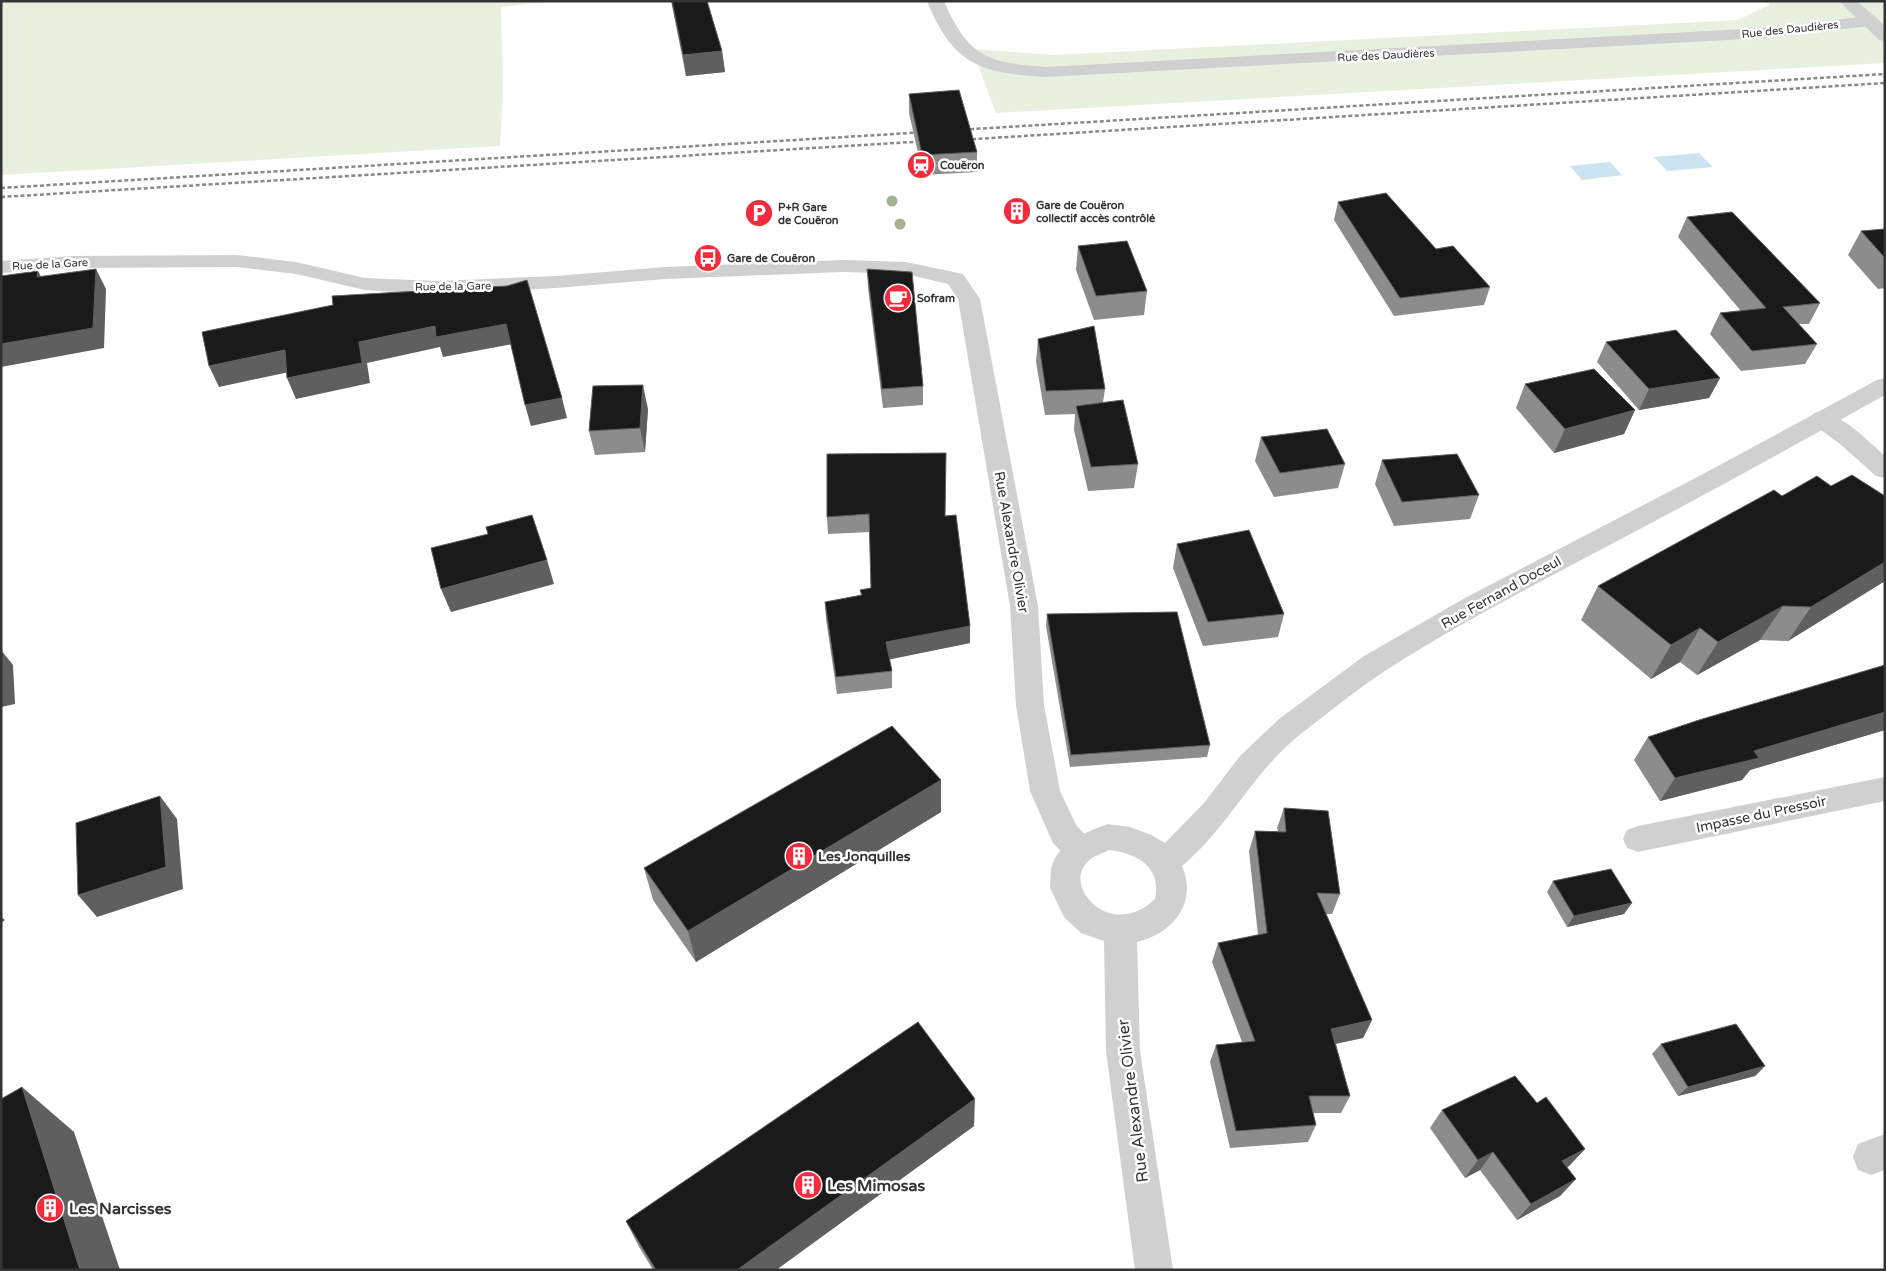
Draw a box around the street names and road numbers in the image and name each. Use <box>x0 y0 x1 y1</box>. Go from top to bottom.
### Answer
street label: Rue des Daudières <box>1741 18 1839 41</box>
street label: Rue des Daudières <box>1337 46 1435 65</box>
street label: Rue de la Gare <box>12 256 88 273</box>
street label: Rue de la Gare <box>415 279 491 294</box>
street label: Rue Alexandre Olivier <box>991 470 1032 615</box>
street label: Rue Fernand Doceul <box>1438 552 1564 633</box>
street label: Impasse du Pressoir <box>1694 792 1828 837</box>
street label: Rue Alexandre Olivier <box>1113 1017 1153 1184</box>

